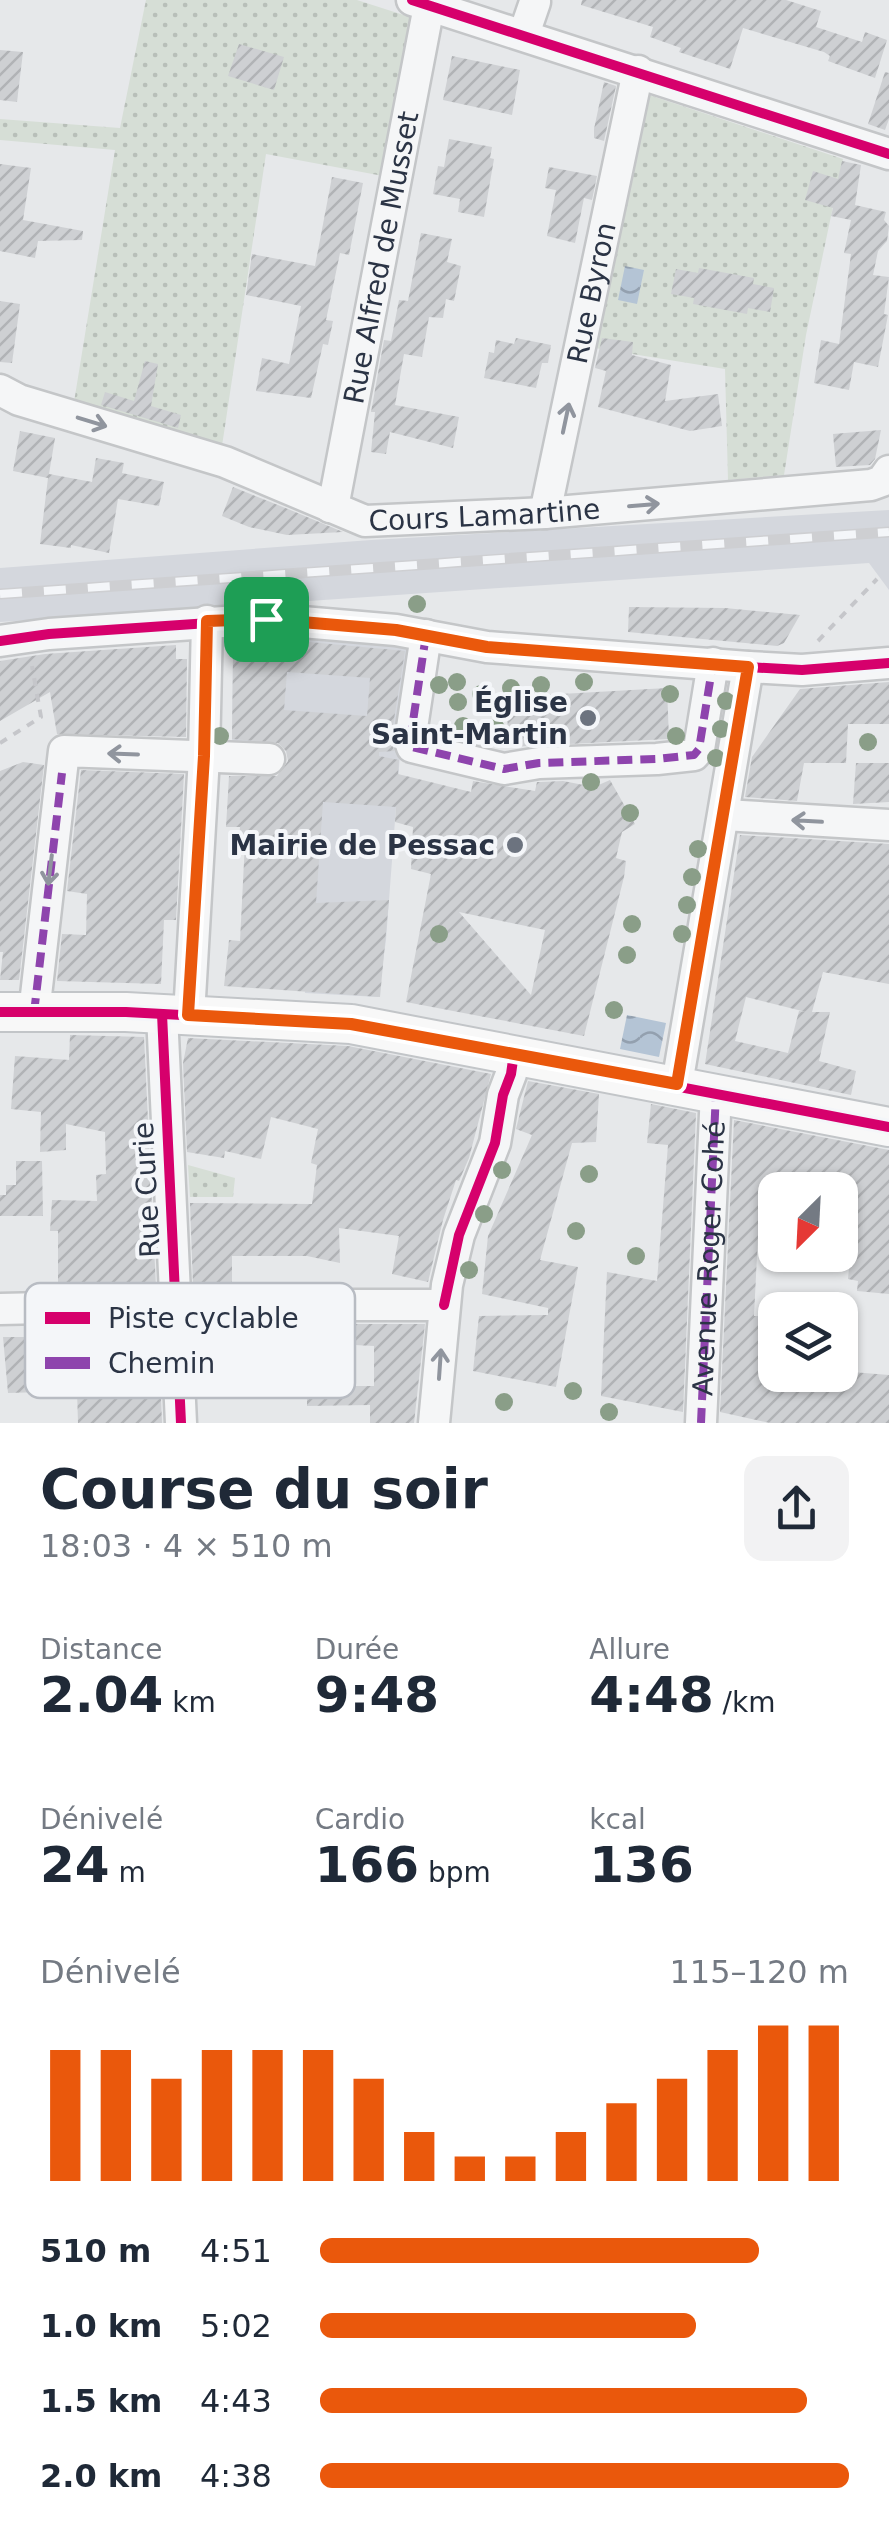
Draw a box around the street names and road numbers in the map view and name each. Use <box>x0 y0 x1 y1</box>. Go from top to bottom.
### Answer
street label: Rue Alfred de Musset <box>337 109 425 406</box>
street label: Rue Byron <box>560 219 622 367</box>
street label: Cours Lamartine <box>368 492 601 537</box>
street label: Avenue Roger Cohé <box>686 1120 731 1396</box>
street label: Rue Curie <box>127 1121 167 1259</box>

